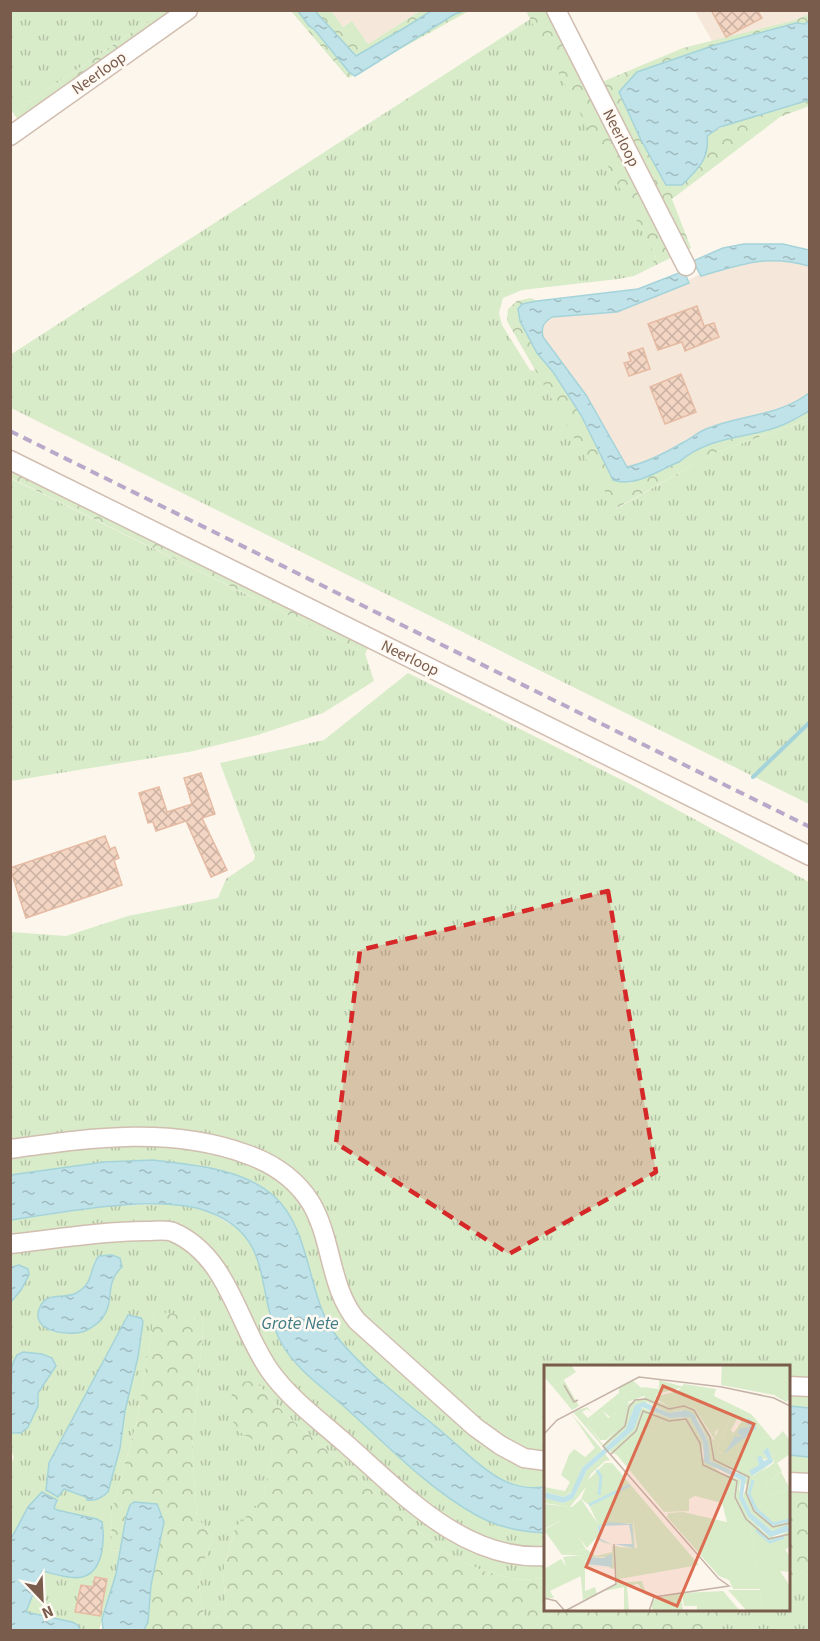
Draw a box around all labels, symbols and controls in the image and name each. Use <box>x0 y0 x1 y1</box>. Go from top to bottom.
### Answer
street label: Neerloop <box>67 46 131 100</box>
street label: Neerloop <box>597 105 645 171</box>
street label: Neerloop <box>377 635 443 682</box>
water label: Grote Nete <box>261 1311 339 1336</box>
inset map <box>544 1365 790 1611</box>
north arrow <box>12 1569 72 1629</box>
text: N <box>38 1600 57 1624</box>

